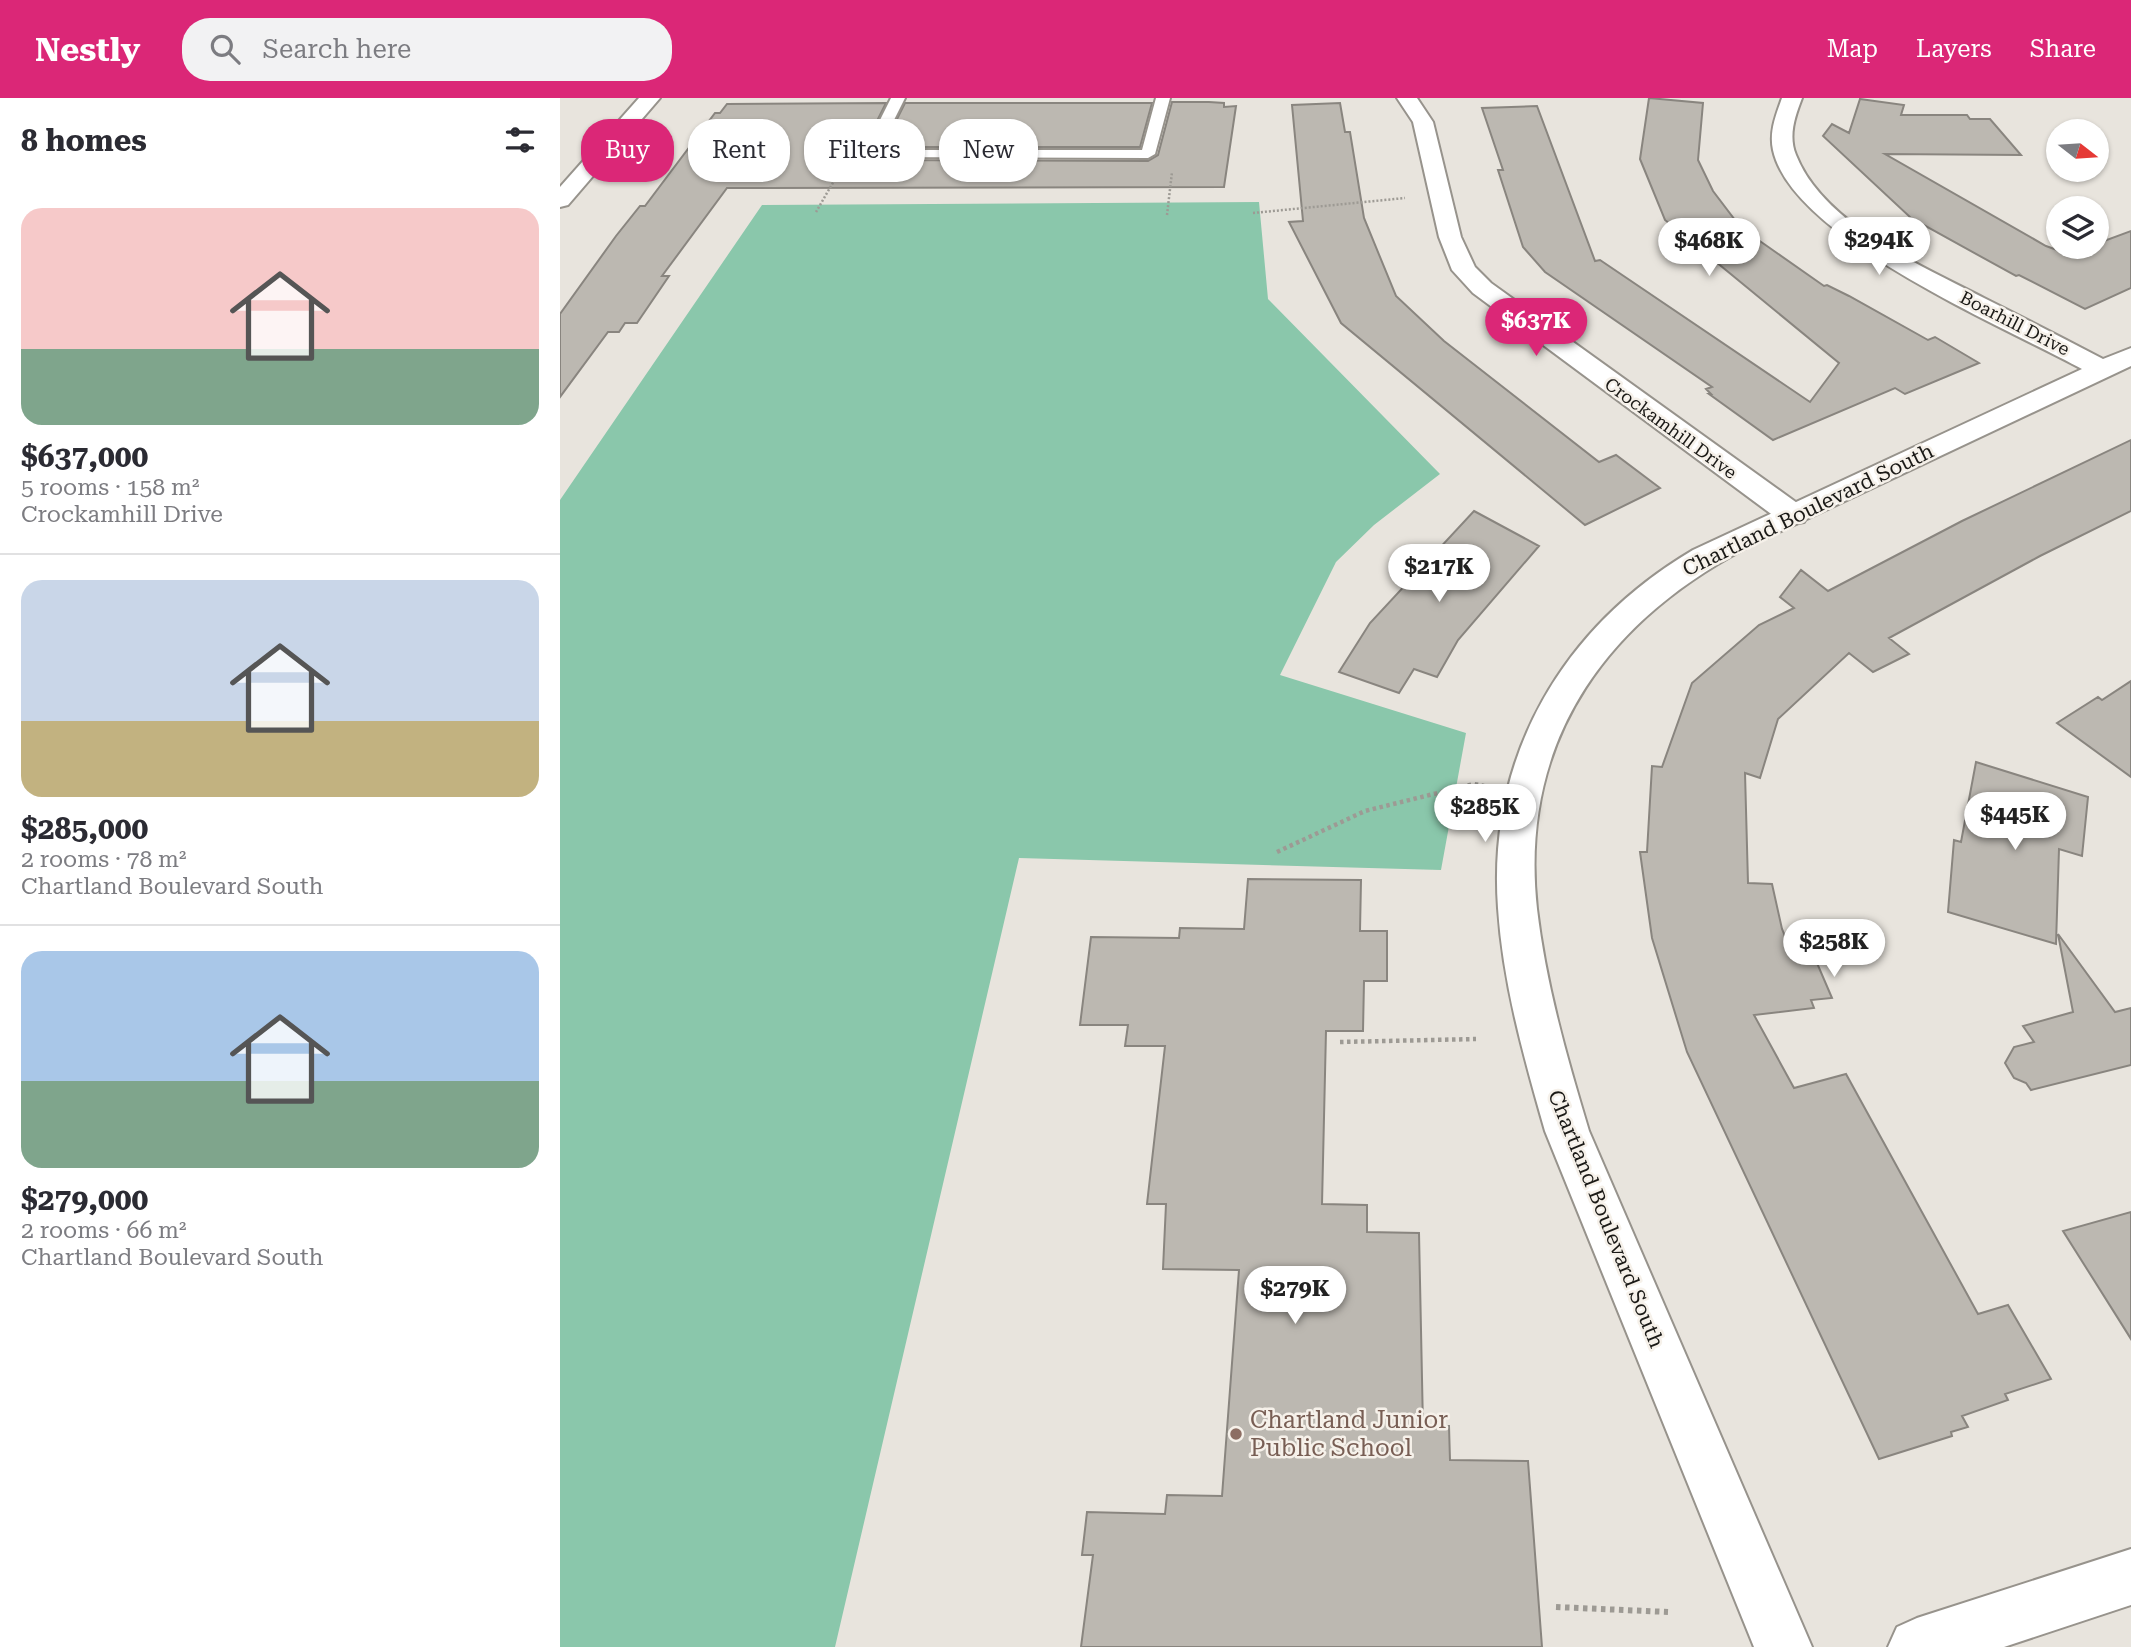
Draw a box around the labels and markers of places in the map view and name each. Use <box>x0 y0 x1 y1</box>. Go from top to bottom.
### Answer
pin: $468K <box>1660 218 1758 278</box>
pin: $294K <box>1830 218 1928 277</box>
pin: $637K <box>1487 299 1585 358</box>
pin: $217K <box>1390 545 1488 604</box>
pin: $285K <box>1436 784 1534 844</box>
pin: $445K <box>1966 792 2064 852</box>
pin: $258K <box>1785 920 1883 979</box>
pin: $279K <box>1246 1266 1344 1326</box>
place label: Chartland Junior Public School <box>1250 1406 1448 1462</box>
marker: Chartland Junior Public School <box>1228 1426 1244 1442</box>

